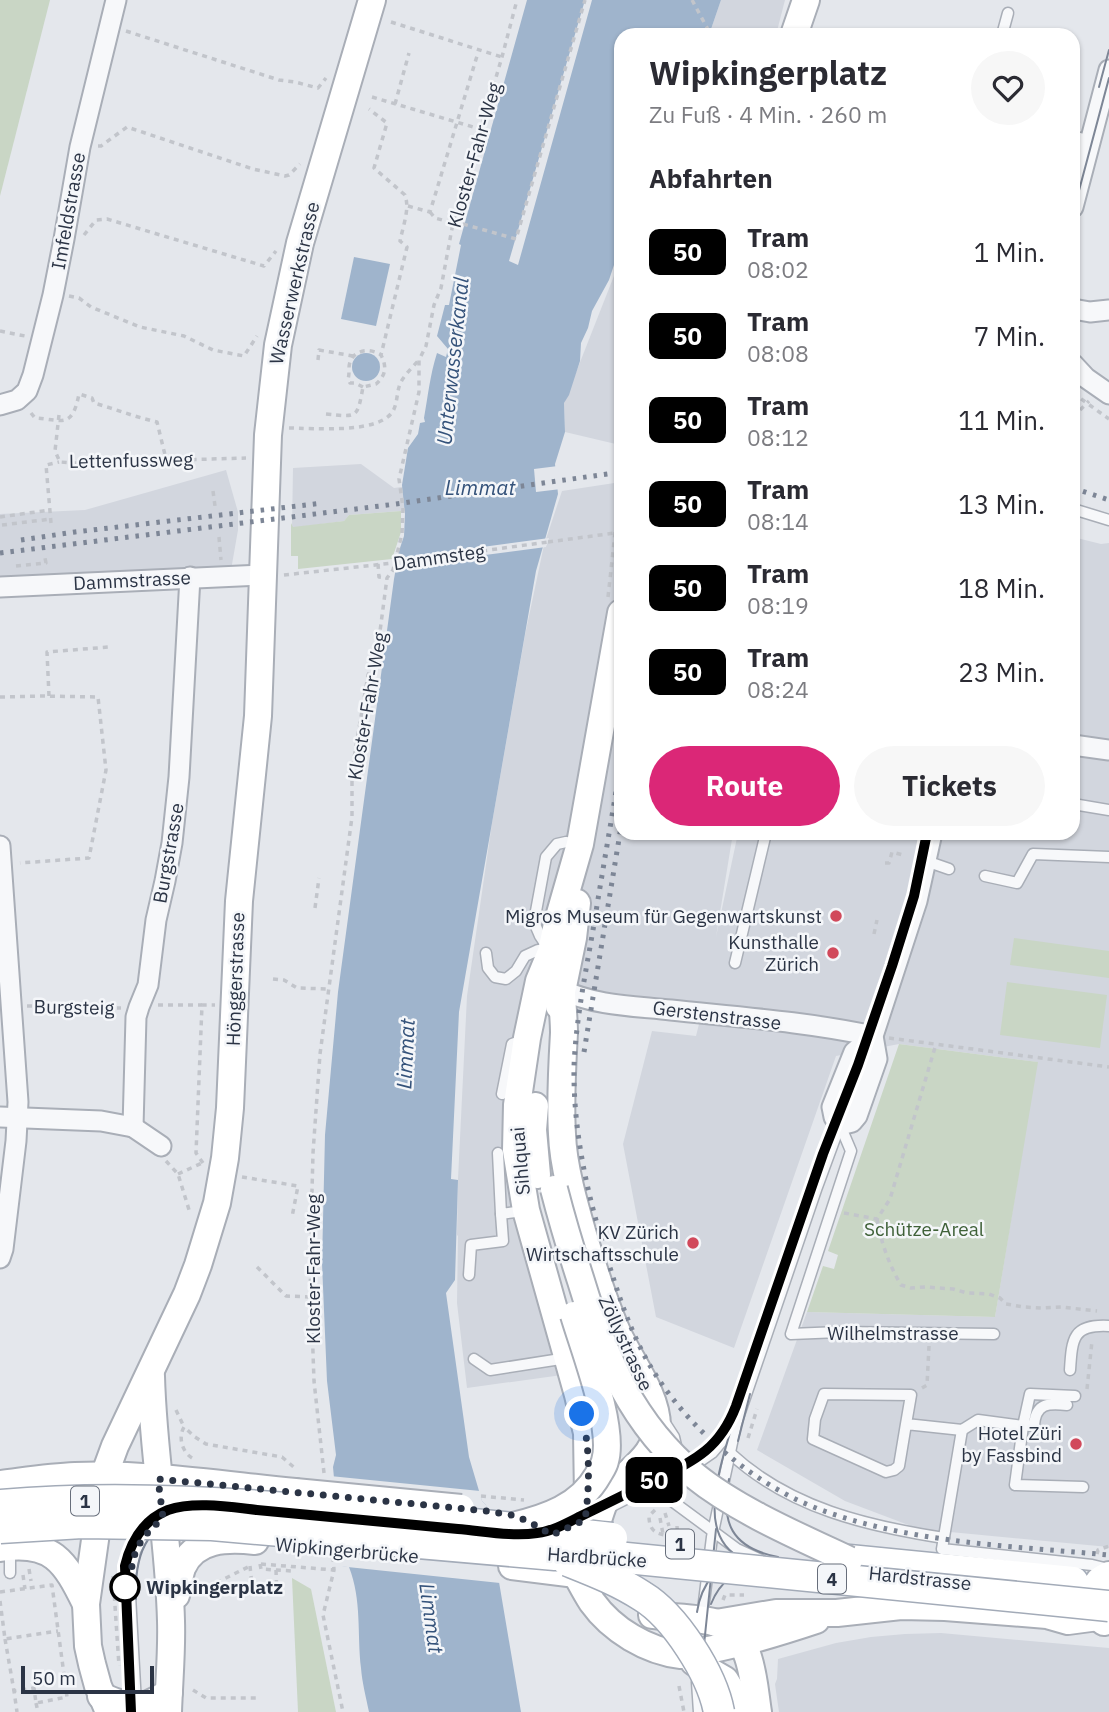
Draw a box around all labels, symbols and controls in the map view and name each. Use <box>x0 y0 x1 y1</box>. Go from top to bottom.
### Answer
text: Wipkingerplatz <box>649 51 887 94</box>
button: heart <box>971 51 1045 125</box>
street label: Kloster-Fahr-Weg <box>442 80 506 230</box>
text: Zu Fuß · 4 Min. · 260 m <box>649 99 887 129</box>
street label: Imfeldstrasse <box>46 151 90 271</box>
text: Abfahrten <box>649 161 773 195</box>
street label: Wasserwerkstrasse <box>264 199 324 367</box>
text: Tram <box>747 220 809 254</box>
text: 1 Min. <box>974 235 1045 269</box>
text: 50 <box>673 236 702 268</box>
text: 08:02 <box>747 254 809 284</box>
water label: Unterwasserkanal <box>429 275 475 446</box>
text: Tram <box>747 304 809 338</box>
text: 7 Min. <box>974 319 1045 353</box>
text: 50 <box>673 320 702 352</box>
text: 08:08 <box>747 338 809 368</box>
text: Tram <box>747 388 809 422</box>
text: 11 Min. <box>958 403 1045 437</box>
text: 50 <box>673 404 702 436</box>
text: 08:12 <box>747 422 809 452</box>
street label: Lettenfussweg <box>69 447 193 473</box>
text: Tram <box>747 472 809 506</box>
water label: Limmat <box>445 473 516 501</box>
text: 13 Min. <box>958 487 1045 521</box>
text: 50 <box>673 488 702 520</box>
text: 08:14 <box>747 506 809 536</box>
street label: Dammsteg <box>392 539 486 575</box>
text: Tram <box>747 556 809 590</box>
street label: Dammstrasse <box>73 565 191 595</box>
text: 18 Min. <box>958 571 1045 605</box>
text: 50 <box>673 572 702 604</box>
text: 08:19 <box>747 590 809 620</box>
street label: Kloster-Fahr-Weg <box>342 630 392 782</box>
text: Tram <box>747 640 809 674</box>
text: 23 Min. <box>958 655 1045 689</box>
text: 50 <box>673 656 702 688</box>
text: 08:24 <box>747 674 809 704</box>
button: Route <box>649 746 840 826</box>
button: Tickets <box>854 746 1045 826</box>
street label: Burgstrasse <box>147 801 189 905</box>
place label: Migros Museum für Gegenwartskunst <box>505 904 822 928</box>
marker: Migros Museum für Gegenwartskunst <box>828 908 844 924</box>
street label: Hönggerstrasse <box>221 912 249 1046</box>
place label: Kunsthalle Zürich <box>728 930 819 976</box>
marker: Kunsthalle Zürich <box>825 945 841 961</box>
street label: Burgsteig <box>33 994 115 1020</box>
street label: Gerstenstrasse <box>651 995 783 1035</box>
water label: Limmat <box>389 1017 421 1090</box>
street label: Sihlquai <box>505 1126 535 1196</box>
street label: Kloster-Fahr-Weg <box>301 1194 325 1344</box>
park label: Schütze-Areal <box>864 1217 984 1241</box>
place label: KV Zürich Wirtschaftsschule <box>526 1220 679 1266</box>
marker: KV Zürich Wirtschaftsschule <box>685 1235 701 1251</box>
street label: Zöllystrasse <box>593 1291 659 1395</box>
street label: Wilhelmstrasse <box>827 1321 959 1345</box>
your location <box>564 1396 599 1431</box>
place label: Hotel Züri by Fassbind <box>961 1421 1062 1467</box>
marker: Hotel Züri by Fassbind <box>1068 1436 1084 1452</box>
line badge: 50 <box>622 1457 686 1503</box>
text: 50 <box>640 1464 668 1496</box>
road number: 1 <box>71 1486 99 1516</box>
road number: 1 <box>666 1530 694 1559</box>
street label: Wipkingerbrücke <box>274 1532 420 1568</box>
street label: Hardbrücke <box>546 1542 648 1572</box>
street label: Hardstrasse <box>867 1561 973 1595</box>
road number: 4 <box>818 1564 846 1594</box>
marker: Wipkingerplatz <box>110 1572 140 1602</box>
place label: Wipkingerplatz <box>146 1575 283 1599</box>
water label: Limmat <box>413 1581 451 1656</box>
scale bar <box>21 1663 154 1695</box>
text: 50 m <box>32 1666 76 1690</box>

